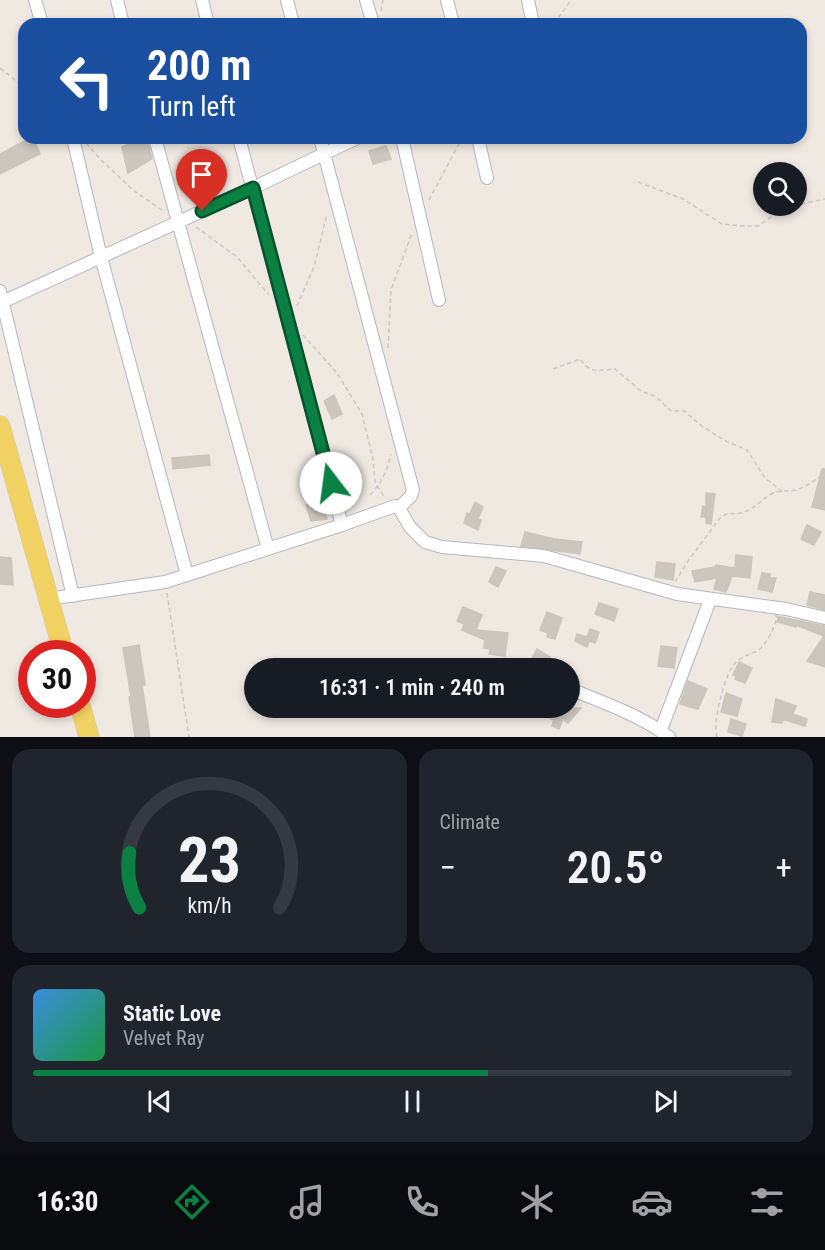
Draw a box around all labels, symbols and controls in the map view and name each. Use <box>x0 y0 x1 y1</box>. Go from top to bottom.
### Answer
text: 200 m <box>147 41 252 90</box>
icon: left <box>48 42 126 120</box>
text: Turn left <box>147 91 236 123</box>
pin <box>176 149 227 211</box>
icon: arrive <box>185 158 218 191</box>
map controls <box>753 162 807 216</box>
button: search <box>753 162 807 216</box>
position arrow <box>299 451 363 515</box>
speed limit sign: 30 <box>18 640 96 718</box>
text: 16:31 · 1 min · 240 m <box>319 675 505 700</box>
text: Climate <box>440 810 500 834</box>
text: 23 <box>178 824 241 897</box>
text: 20.5° <box>567 841 665 894</box>
text: − <box>440 848 456 887</box>
text: + <box>776 848 792 887</box>
text: km/h <box>187 893 231 918</box>
text: Static Love <box>123 1001 221 1026</box>
text: Velvet Ray <box>123 1026 204 1050</box>
icon: previous <box>143 1085 176 1118</box>
icon: pause <box>396 1085 429 1118</box>
icon: next <box>649 1085 682 1118</box>
icon: directions <box>171 1181 213 1223</box>
icon: music <box>286 1181 328 1223</box>
icon: phone <box>401 1181 443 1223</box>
icon: climate <box>516 1181 558 1223</box>
icon: car <box>631 1181 673 1223</box>
icon: filters <box>746 1181 788 1223</box>
text: 16:30 <box>37 1186 98 1218</box>

